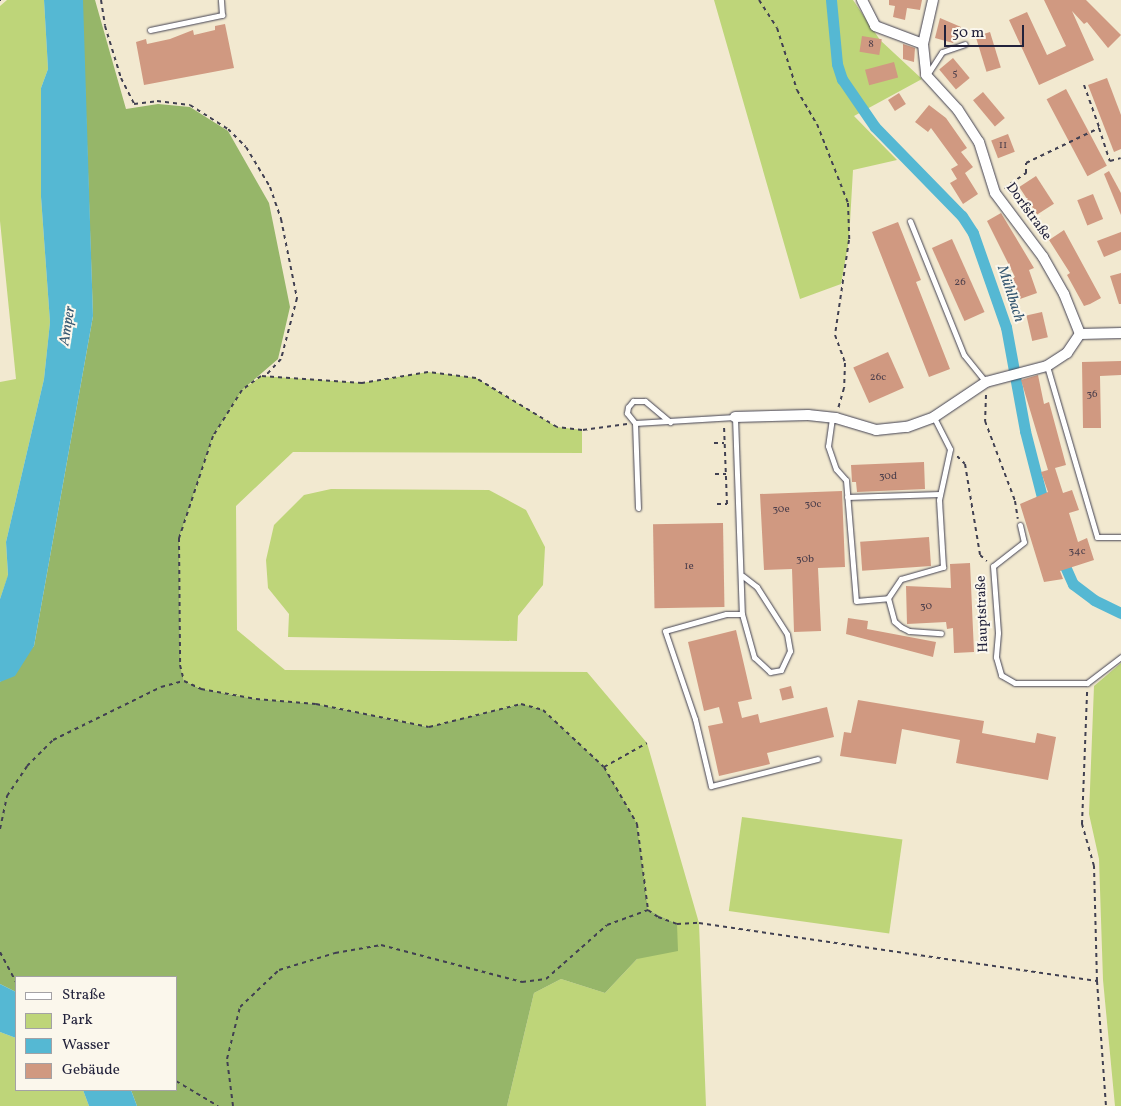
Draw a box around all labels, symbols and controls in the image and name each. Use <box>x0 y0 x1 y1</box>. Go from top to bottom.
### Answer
scale bar <box>946 15 1026 47</box>
text: 50 m <box>952 23 984 44</box>
house number: 8 <box>868 38 874 52</box>
house number: 5 <box>952 67 958 81</box>
house number: 11 <box>999 139 1007 153</box>
street label: Dorfstraße <box>1001 180 1055 244</box>
water label: Mühlbach <box>992 264 1028 324</box>
house number: 26 <box>954 276 966 290</box>
water label: Amper <box>56 305 80 347</box>
house number: 26c <box>870 371 886 385</box>
house number: 36 <box>1086 388 1098 402</box>
house number: 30d <box>879 470 897 484</box>
house number: 30c <box>805 498 821 512</box>
house number: 30e <box>772 503 790 517</box>
house number: 34c <box>1068 545 1086 559</box>
house number: 30b <box>796 553 814 567</box>
house number: 1e <box>684 560 694 574</box>
street label: Hauptstraße <box>973 575 993 653</box>
house number: 30 <box>920 600 932 614</box>
legend <box>15 976 178 1091</box>
text: Straße <box>62 985 105 1006</box>
text: Park <box>62 1010 93 1031</box>
text: Wasser <box>62 1035 110 1056</box>
text: Gebäude <box>62 1060 120 1081</box>

